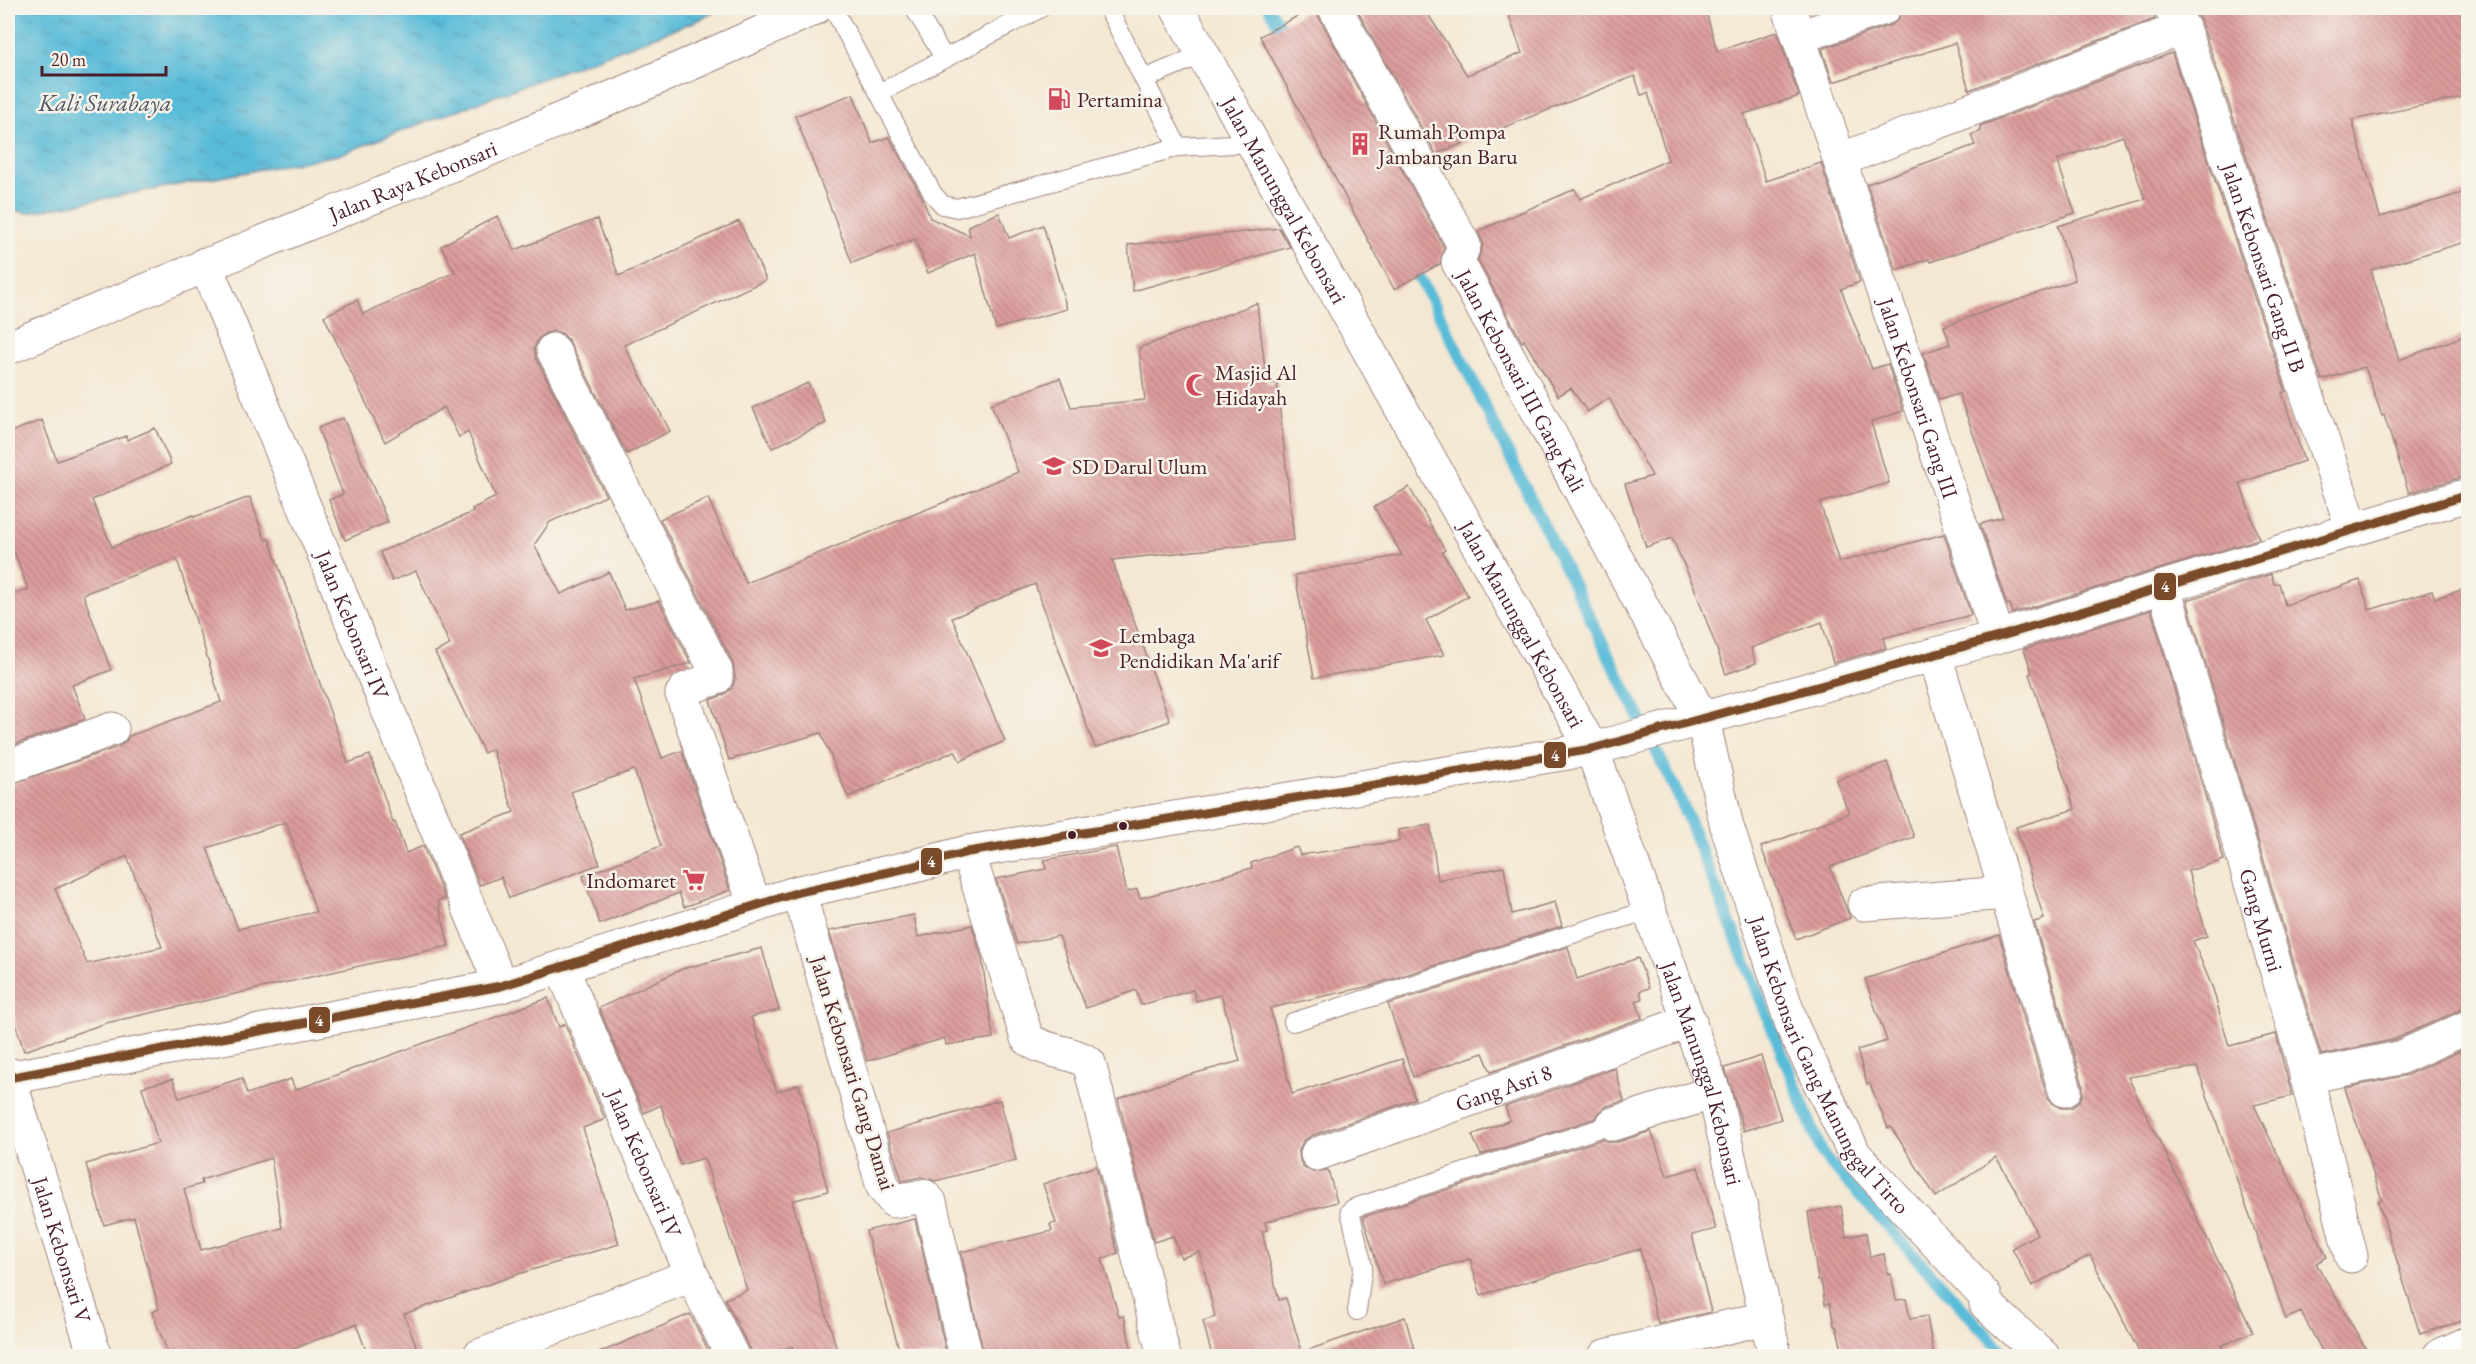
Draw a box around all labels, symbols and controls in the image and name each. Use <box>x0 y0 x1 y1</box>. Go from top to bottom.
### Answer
scale bar <box>42 39 166 77</box>
text: 20 m <box>51 48 86 71</box>
place label: Pertamina <box>1077 85 1163 114</box>
fuel station icon: Pertamina <box>1046 86 1072 112</box>
water label: Kali Surabaya <box>38 87 171 118</box>
street label: Jalan Manunggal Kebonsari <box>1214 89 1354 309</box>
place label: Rumah Pompa Jambangan Baru <box>1376 117 1518 171</box>
building icon: Rumah Pompa Jambangan Baru <box>1347 131 1373 157</box>
street label: Jalan Raya Kebonsari <box>323 133 501 229</box>
street label: Jalan Kebonsari Gang II B <box>2214 157 2313 376</box>
street label: Jalan Kebonsari III Gang Kali <box>1449 262 1593 497</box>
street label: Jalan Kebonsari Gang III <box>1871 292 1966 503</box>
place label: Masjid Al Hidayah <box>1215 358 1297 412</box>
mosque icon: Masjid Al Hidayah <box>1184 372 1210 398</box>
place label: SD Darul Ulum <box>1072 452 1207 481</box>
school or university icon: SD Darul Ulum <box>1041 453 1067 479</box>
street label: Jalan Manunggal Kebonsari <box>1451 513 1592 733</box>
street label: Jalan Kebonsari IV <box>309 544 397 704</box>
line badge: 4 <box>2153 572 2177 601</box>
text: 4 <box>2161 576 2170 597</box>
place label: Lembaga Pendidikan Ma'arif <box>1119 621 1282 675</box>
school or university icon: Lembaga Pendidikan Ma'arif <box>1088 635 1114 661</box>
line badge: 4 <box>1543 741 1567 769</box>
text: 4 <box>1551 745 1560 766</box>
unlabelled marker <box>1117 820 1129 832</box>
unlabelled marker <box>1066 829 1078 841</box>
line badge: 4 <box>920 847 943 876</box>
text: 4 <box>927 851 936 872</box>
street label: Gang Murni <box>2233 865 2291 975</box>
place label: Indomaret <box>586 866 676 895</box>
supermarket icon: Indomaret <box>681 867 707 893</box>
street label: Jalan Kebonsari Gang Manunggal Tirto <box>1742 910 1916 1220</box>
street label: Jalan Kebonsari Gang Damai <box>803 950 903 1194</box>
street label: Jalan Manunggal Kebonsari <box>1653 955 1750 1188</box>
line badge: 4 <box>308 1006 331 1034</box>
text: 4 <box>315 1010 324 1031</box>
street label: Gang Asri 8 <box>1451 1057 1556 1118</box>
street label: Jalan Kebonsari IV <box>600 1082 689 1242</box>
street label: Jalan Kebonsari V <box>25 1171 99 1327</box>

